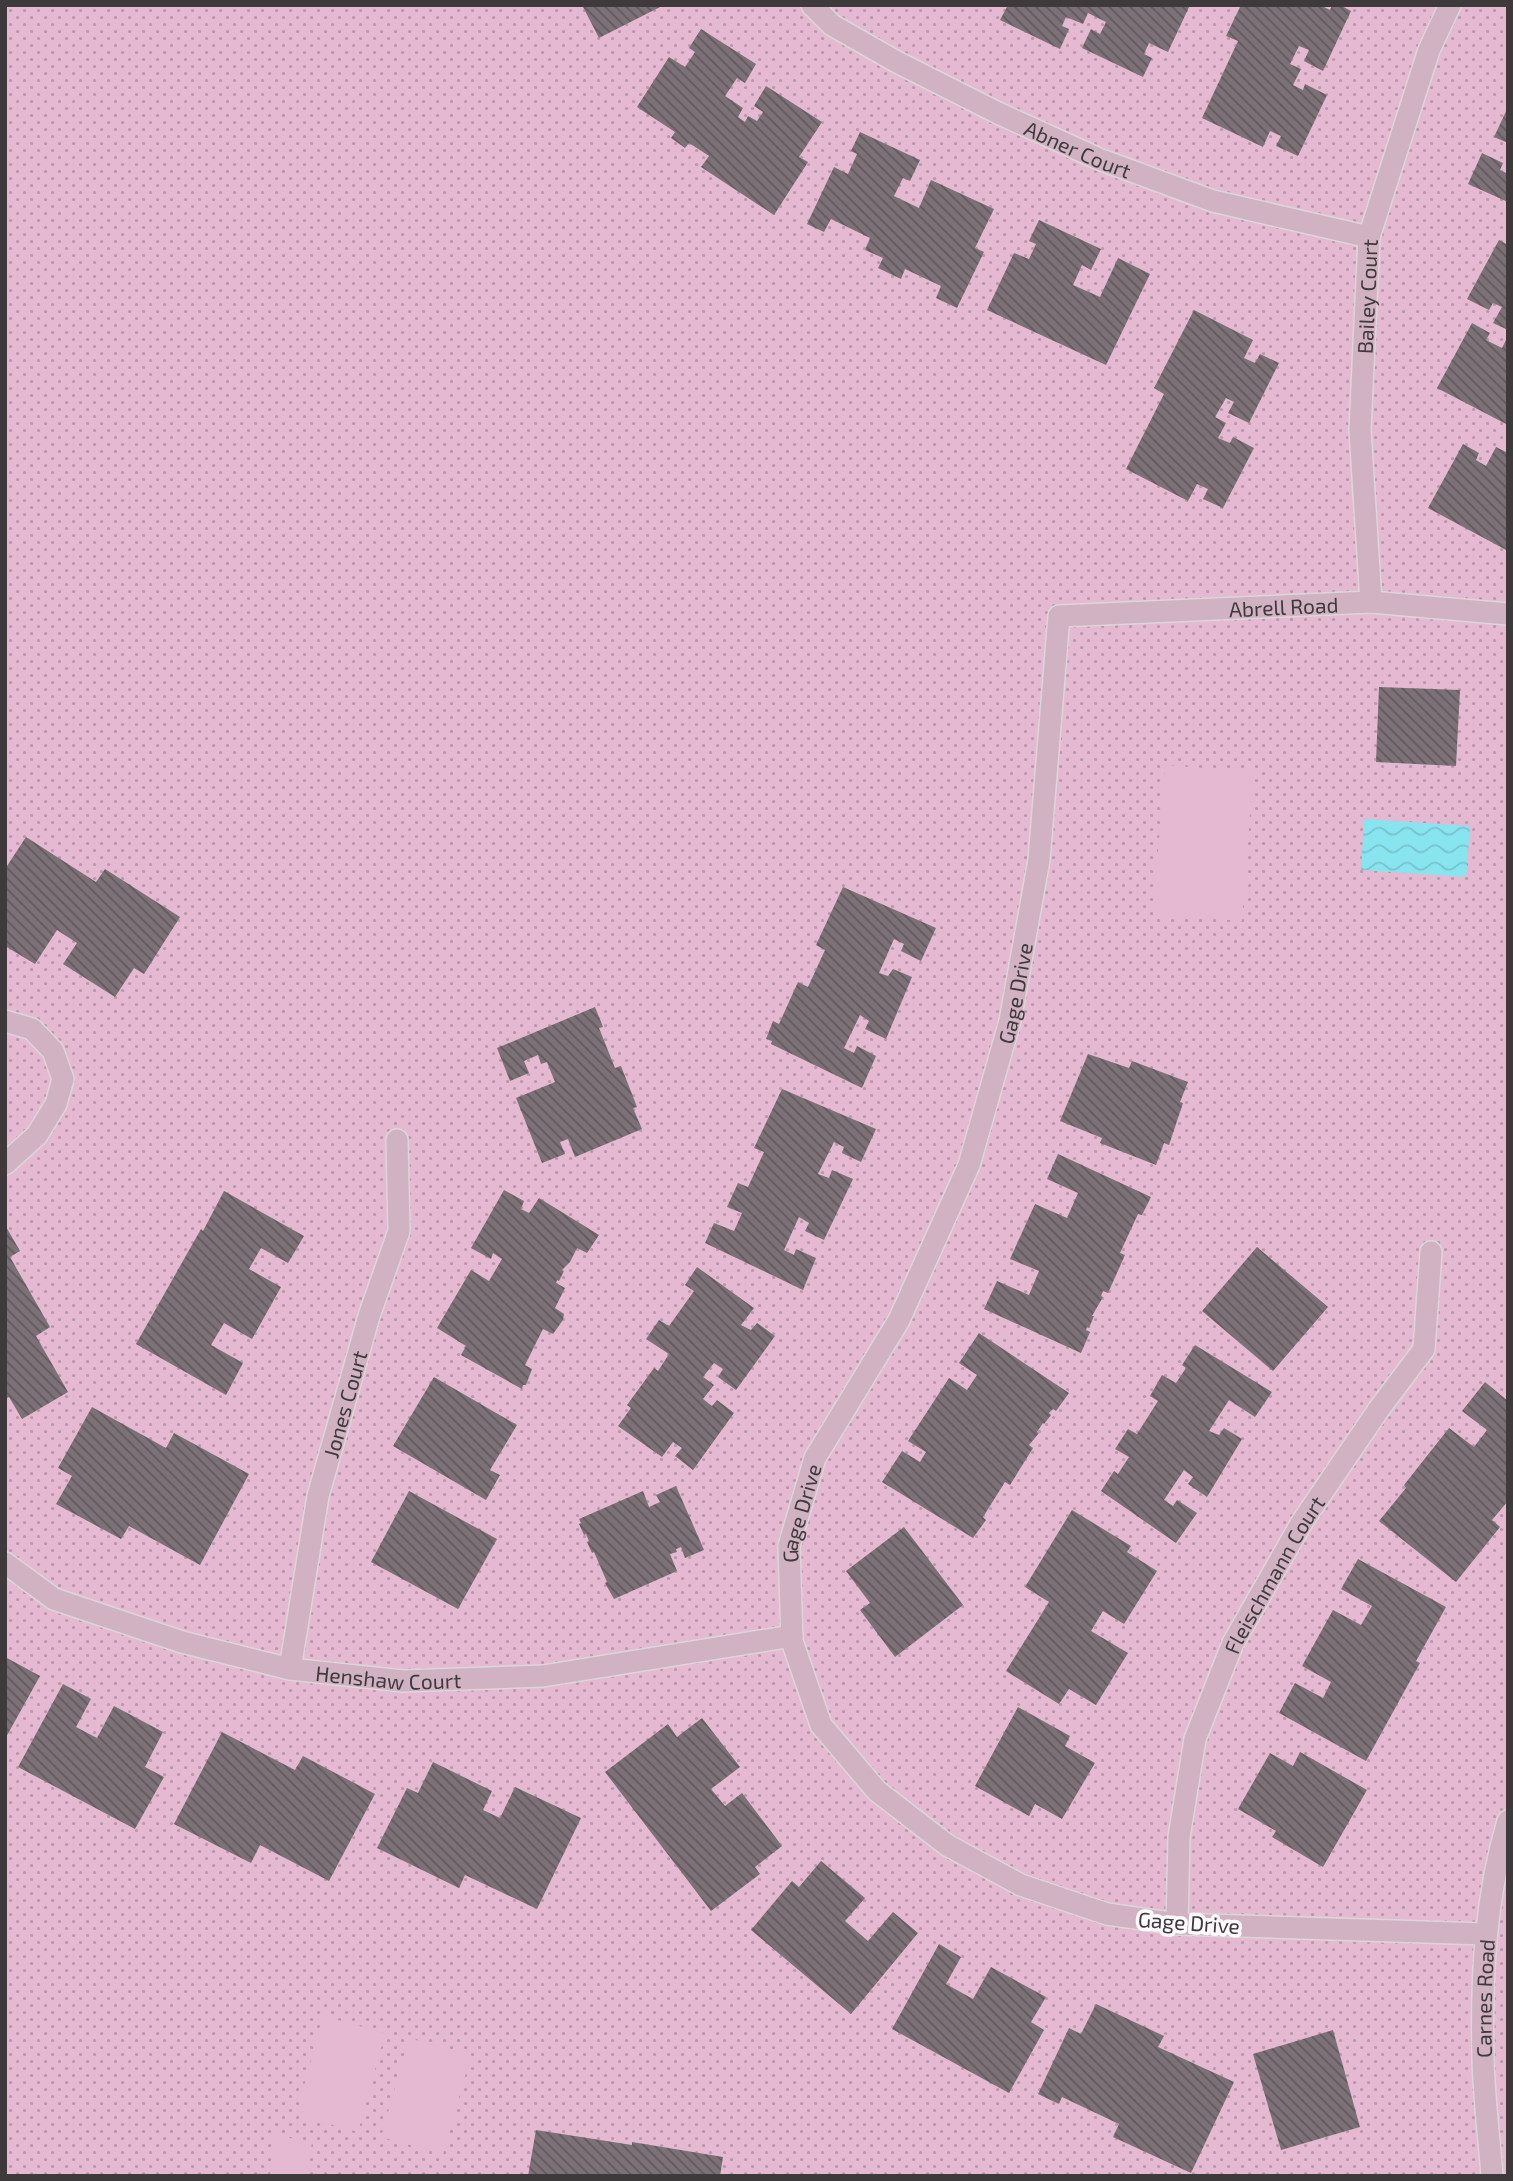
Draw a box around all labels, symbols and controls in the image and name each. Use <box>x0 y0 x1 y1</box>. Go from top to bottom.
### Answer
street label: Abner Court <box>1021 114 1135 182</box>
street label: Bailey Court <box>1351 239 1381 354</box>
street label: Abrell Road <box>1228 591 1339 621</box>
street label: Gage Drive <box>992 941 1036 1046</box>
street label: Jones Court <box>317 1347 371 1460</box>
street label: Gage Drive <box>776 1460 825 1563</box>
street label: Fleischmann Court <box>1218 1491 1329 1657</box>
street label: Henshaw Court <box>314 1659 462 1694</box>
street label: Gage Drive <box>1137 1906 1241 1938</box>
street label: Carnes Road <box>1470 1938 1499 2058</box>

